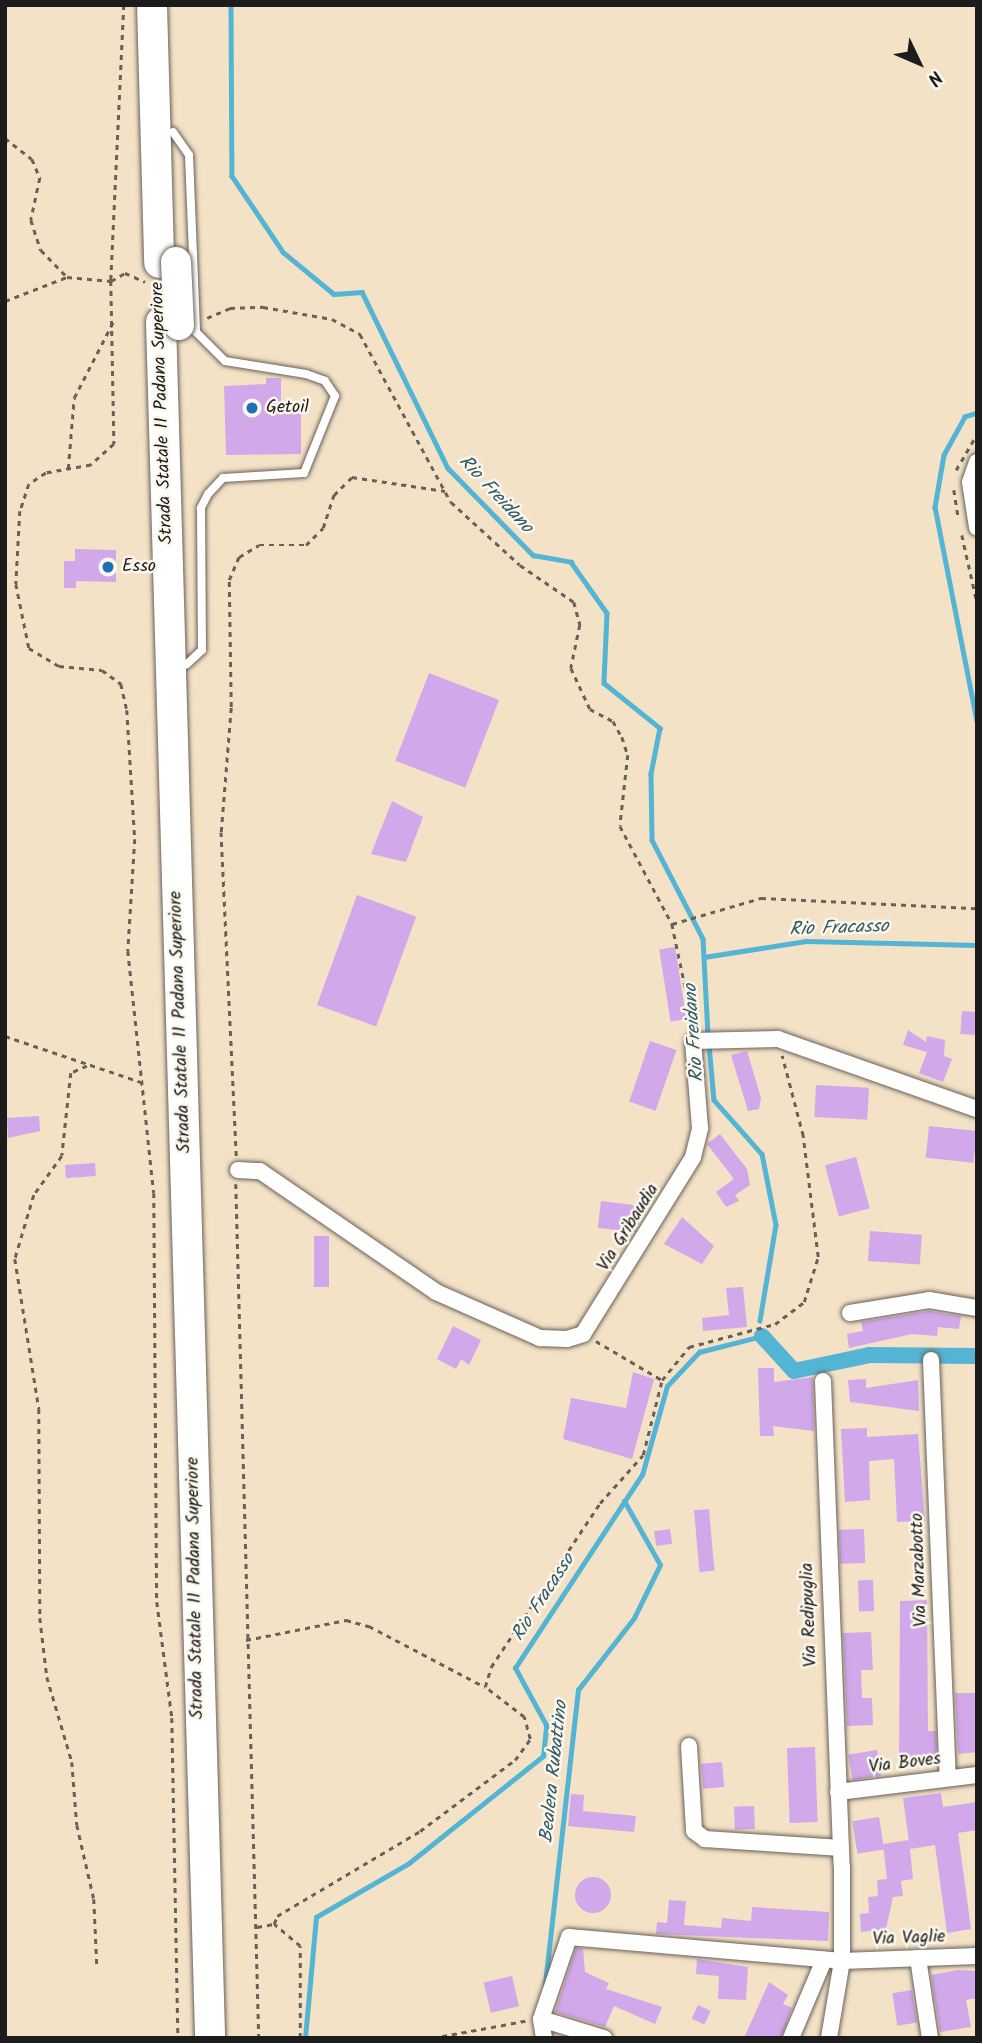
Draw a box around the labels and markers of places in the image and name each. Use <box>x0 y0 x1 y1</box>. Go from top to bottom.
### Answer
place label: Getoil <box>266 397 309 419</box>
marker: Getoil <box>244 400 260 416</box>
place label: Esso <box>122 556 156 578</box>
marker: Esso <box>100 559 116 575</box>

